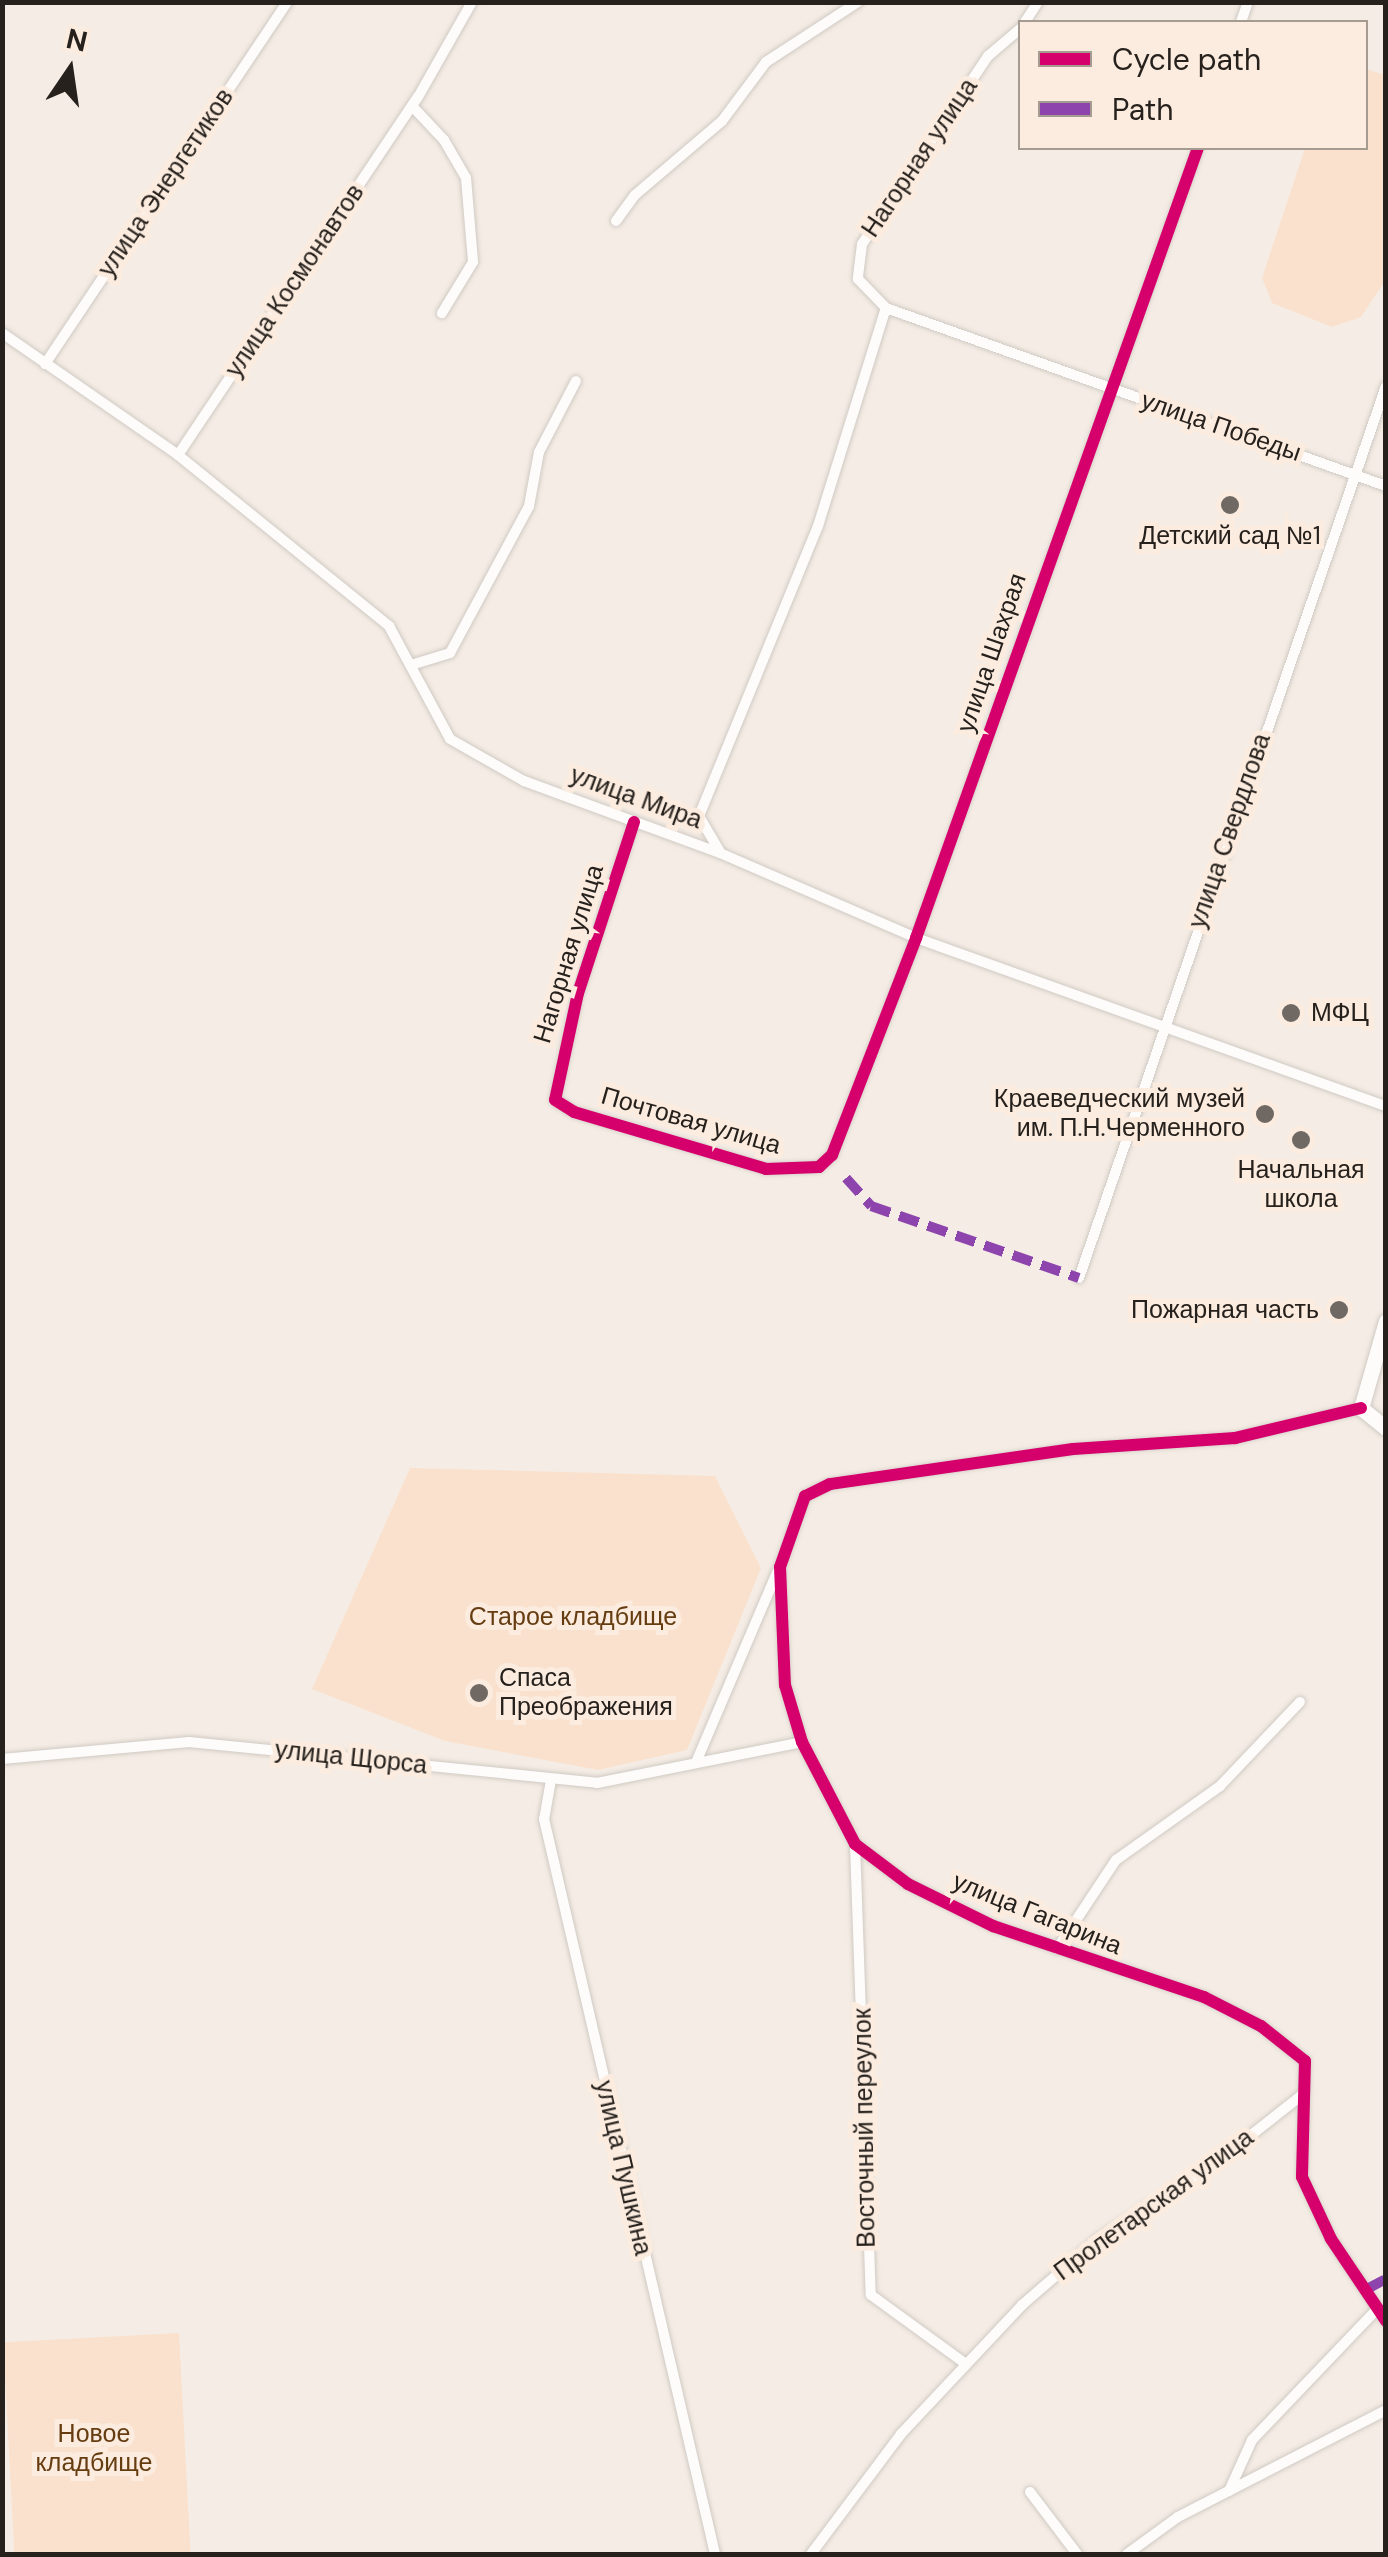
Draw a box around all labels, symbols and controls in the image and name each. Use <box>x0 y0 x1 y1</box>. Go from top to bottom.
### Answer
north arrow <box>20 20 120 120</box>
text: N <box>63 20 91 61</box>
legend <box>1018 20 1368 150</box>
text: Cycle path <box>1112 40 1261 79</box>
street label: Нагорная улица <box>856 73 984 243</box>
street label: улица Энергетиков <box>92 83 240 283</box>
text: Path <box>1112 90 1174 129</box>
street label: улица Космонавтов <box>219 179 371 383</box>
street label: улица Победы <box>1137 386 1305 468</box>
marker: Детский сад №1 <box>1219 494 1241 516</box>
place label: Детский сад №1 <box>1139 521 1321 551</box>
street label: улица Шахрая <box>951 570 1033 736</box>
street label: улица Свердлова <box>1183 730 1277 932</box>
street label: улица Мира <box>566 760 706 836</box>
street label: Нагорная улица <box>528 861 610 1047</box>
place label: МФЦ <box>1311 998 1369 1028</box>
marker: МФЦ <box>1280 1002 1302 1024</box>
street label: Почтовая улица <box>598 1081 784 1161</box>
place label: Краеведческий музей им. П.Н.Черменного <box>994 1085 1245 1144</box>
marker: Краеведческий музей им. П.Н.Черменного <box>1254 1103 1276 1125</box>
marker: Начальная школа <box>1290 1129 1312 1151</box>
place label: Начальная школа <box>1237 1156 1365 1215</box>
place label: Пожарная часть <box>1131 1295 1319 1325</box>
marker: Пожарная часть <box>1328 1299 1350 1321</box>
park label: Старое кладбище <box>469 1602 677 1632</box>
place label: Спаса Преображения <box>499 1664 673 1723</box>
marker: Спаса Преображения <box>468 1682 490 1704</box>
street label: улица Щорса <box>273 1735 429 1781</box>
street label: улица Гагарина <box>948 1866 1126 1962</box>
street label: Восточный переулок <box>848 2008 882 2248</box>
street label: улица Пушкина <box>588 2078 658 2258</box>
street label: Пролетарская улица <box>1049 2123 1259 2287</box>
park label: Новое кладбище <box>36 2420 152 2479</box>

